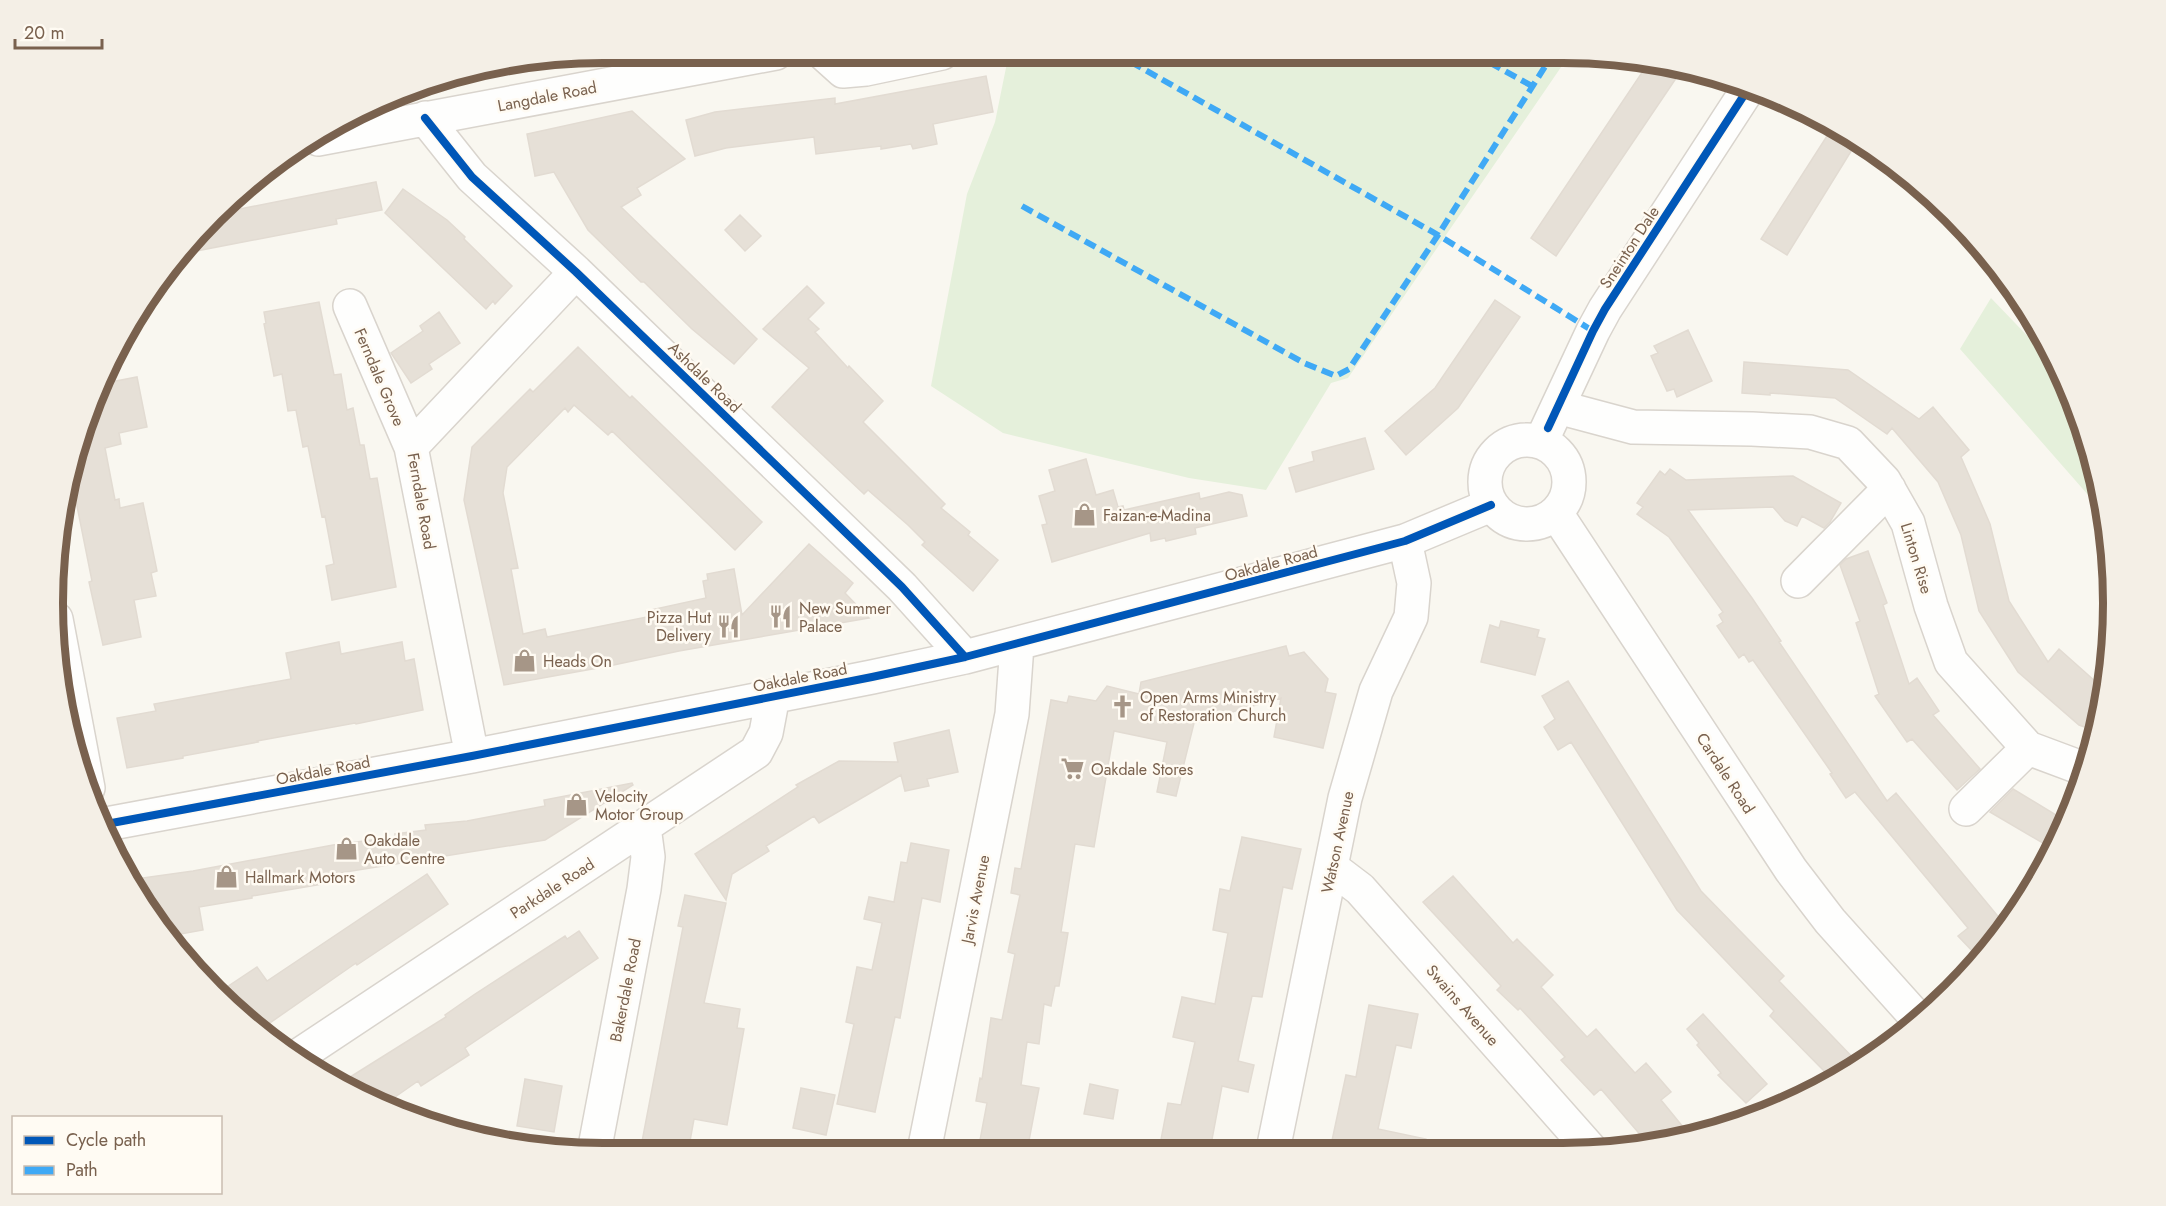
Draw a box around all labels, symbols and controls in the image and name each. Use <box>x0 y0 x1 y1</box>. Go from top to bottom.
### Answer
scale bar <box>15 12 102 50</box>
text: 20 m <box>24 20 64 46</box>
street label: Langdale Road <box>496 76 599 117</box>
street label: Sneinton Dale <box>1594 201 1665 293</box>
street label: Ferndale Grove <box>349 325 411 430</box>
street label: Ashdale Road <box>663 337 746 418</box>
street label: Ferndale Road <box>402 451 441 551</box>
shop icon: Faizan-e-Madina <box>1072 502 1098 528</box>
place label: Faizan-e-Madina <box>1103 504 1211 527</box>
street label: Linton Rise <box>1895 520 1938 597</box>
street label: Oakdale Road <box>1222 540 1320 587</box>
place label: New Summer Palace <box>799 597 891 638</box>
restaurant icon: New Summer Palace <box>768 604 794 630</box>
place label: Pizza Hut Delivery <box>647 606 712 647</box>
restaurant icon: Pizza Hut Delivery <box>716 613 742 639</box>
shop icon: Heads On <box>512 648 538 674</box>
place label: Heads On <box>543 650 612 673</box>
street label: Oakdale Road <box>751 657 849 698</box>
place label: Open Arms Ministry of Restoration Church <box>1140 686 1287 727</box>
church icon: Open Arms Ministry of Restoration Church <box>1109 693 1135 719</box>
street label: Cardale Road <box>1691 728 1760 818</box>
street label: Oakdale Road <box>274 750 372 791</box>
supermarket icon: Oakdale Stores <box>1060 756 1086 782</box>
place label: Oakdale Stores <box>1091 758 1193 781</box>
place label: Velocity Motor Group <box>595 785 683 826</box>
street label: Watson Avenue <box>1315 789 1360 895</box>
shop icon: Velocity Motor Group <box>564 792 590 818</box>
place label: Oakdale Auto Centre <box>364 829 445 870</box>
shop icon: Oakdale Auto Centre <box>333 836 359 862</box>
street label: Parkdale Road <box>506 852 599 924</box>
street label: Jarvis Avenue <box>955 853 995 947</box>
shop icon: Hallmark Motors <box>214 864 240 890</box>
place label: Hallmark Motors <box>245 866 355 889</box>
street label: Bakerdale Road <box>604 936 647 1044</box>
street label: Swains Avenue <box>1421 960 1504 1051</box>
legend <box>12 1116 222 1194</box>
text: Cycle path <box>66 1127 146 1153</box>
text: Path <box>66 1157 98 1183</box>

